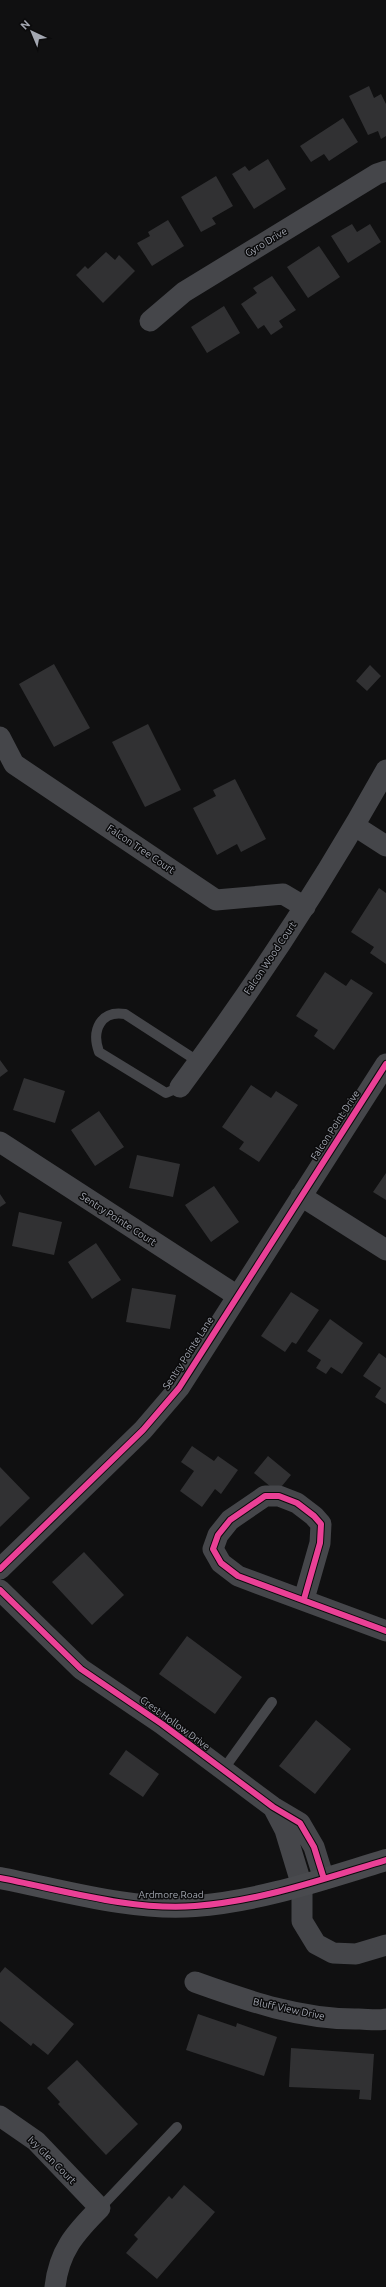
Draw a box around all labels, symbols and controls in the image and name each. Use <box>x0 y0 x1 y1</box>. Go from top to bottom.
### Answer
north arrow <box>12 12 52 52</box>
text: N <box>18 18 32 32</box>
street label: Gyro Drive <box>243 225 289 259</box>
street label: Falcon Tree Court <box>105 822 177 876</box>
street label: Falcon Wood Court <box>242 919 298 996</box>
street label: Falcon Point Drive <box>308 1088 362 1162</box>
street label: Sentry Pointe Court <box>78 1190 158 1248</box>
street label: Sentry Pointe Lane <box>160 1315 216 1391</box>
street label: Crest Hollow Drive <box>138 1694 212 1752</box>
street label: Ardmore Road <box>138 1889 204 1900</box>
street label: Bluff View Drive <box>252 1996 326 2022</box>
street label: Ivy Glen Court <box>26 2134 78 2186</box>

